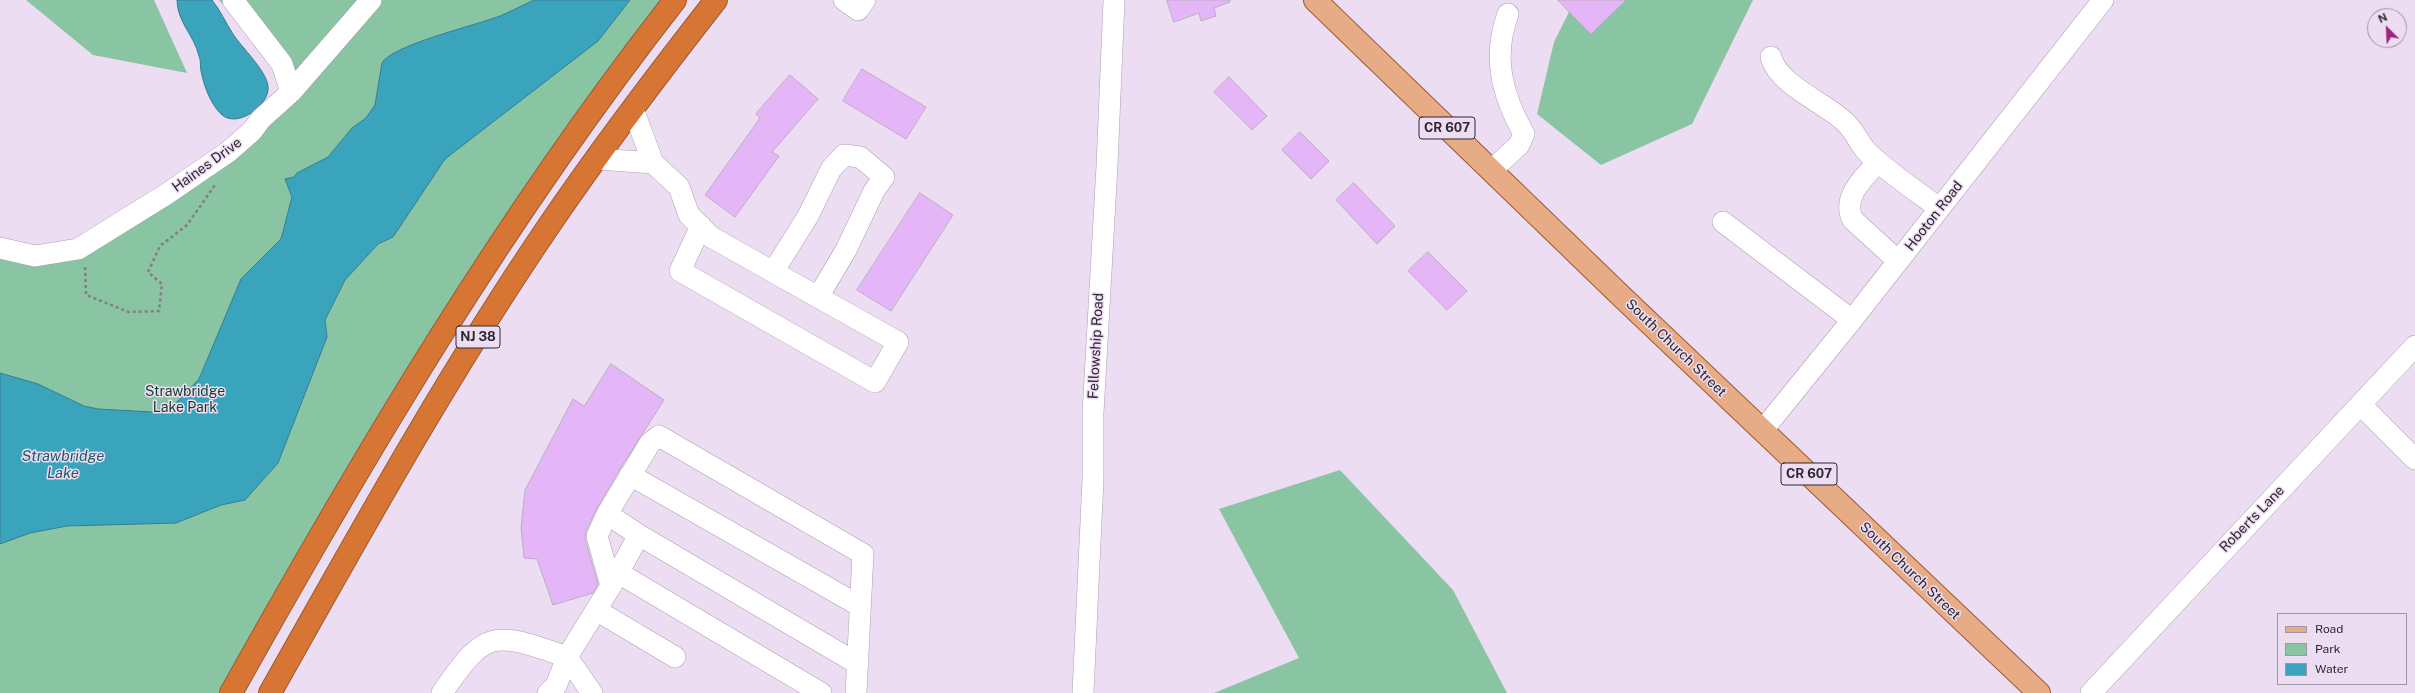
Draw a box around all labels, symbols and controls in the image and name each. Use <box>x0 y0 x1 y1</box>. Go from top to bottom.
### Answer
north arrow <box>2367 8 2407 48</box>
text: N <box>2376 11 2389 25</box>
road number: CR 607 <box>1419 117 1475 139</box>
street label: Haines Drive <box>169 134 245 196</box>
street label: Hooton Road <box>1902 178 1966 254</box>
street label: Fellowship Road <box>1085 293 1107 399</box>
street label: South Church Street <box>1622 296 1730 400</box>
road number: NJ 38 <box>456 326 500 348</box>
park label: Strawbridge Lake Park <box>145 384 225 416</box>
water label: Strawbridge Lake <box>22 447 104 482</box>
road number: CR 607 <box>1781 463 1837 485</box>
street label: Roberts Lane <box>2216 482 2288 556</box>
street label: South Church Street <box>1856 519 1964 623</box>
legend <box>2277 613 2407 685</box>
text: Road <box>2315 622 2343 636</box>
text: Park <box>2315 642 2341 656</box>
text: Water <box>2315 662 2348 676</box>

